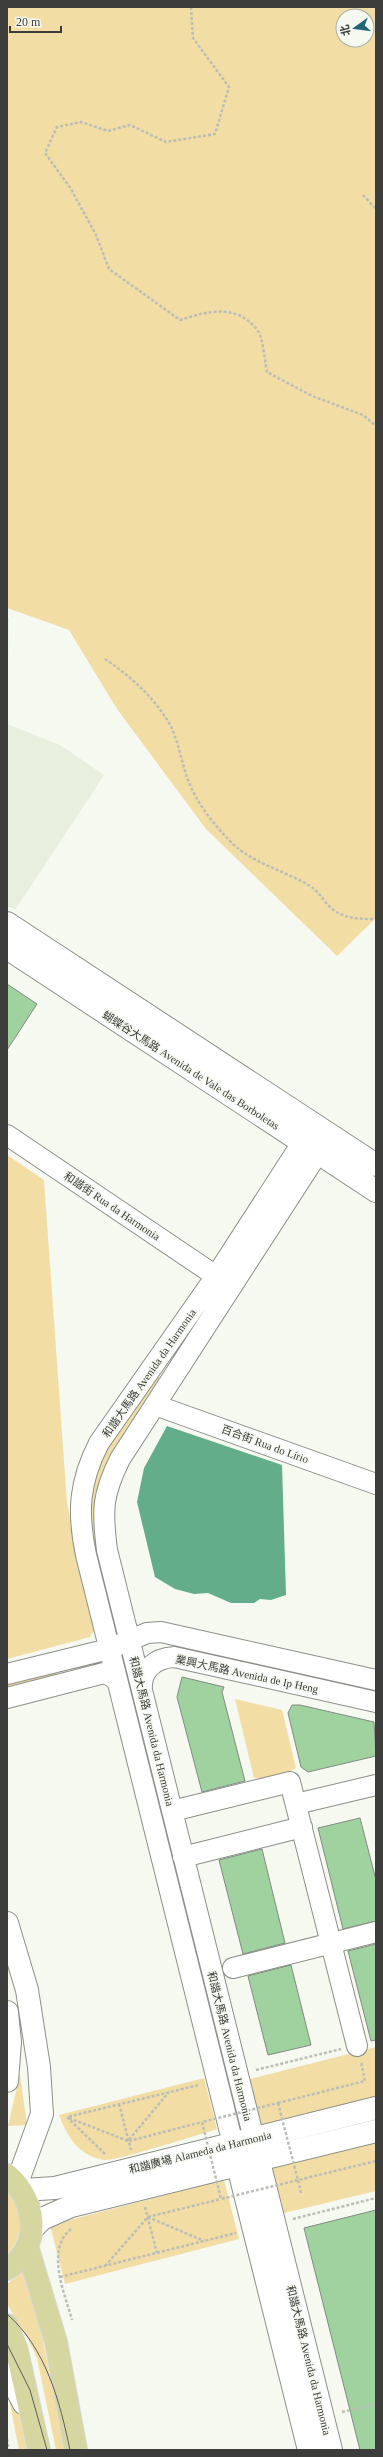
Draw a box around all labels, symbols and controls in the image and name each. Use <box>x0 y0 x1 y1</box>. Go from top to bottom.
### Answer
scale bar <box>10 8 61 34</box>
north arrow <box>335 8 375 48</box>
text: 20 m <box>16 15 41 29</box>
text: 北 <box>338 24 352 37</box>
street label: 蝴蝶谷大馬路 Avenida de Vale das Borboletas <box>100 1008 282 1132</box>
street label: 和諧街 Rua da Harmonia <box>62 1169 162 1243</box>
street label: 和諧大馬路 Avenida da Harmonia <box>100 1306 198 1440</box>
street label: 百合街 Rua do Lírio <box>220 1423 311 1466</box>
street label: 業興大馬路 Avenida de Ip Heng <box>174 1653 320 1695</box>
street label: 和諧大馬路 Avenida da Harmonia <box>128 1655 176 1807</box>
street label: 和諧大馬路 Avenida da Harmonia <box>206 1970 254 2122</box>
street label: 和諧廣場 Alameda da Harmonia <box>128 2128 273 2176</box>
street label: 和諧大馬路 Avenida da Harmonia <box>285 2284 333 2436</box>

